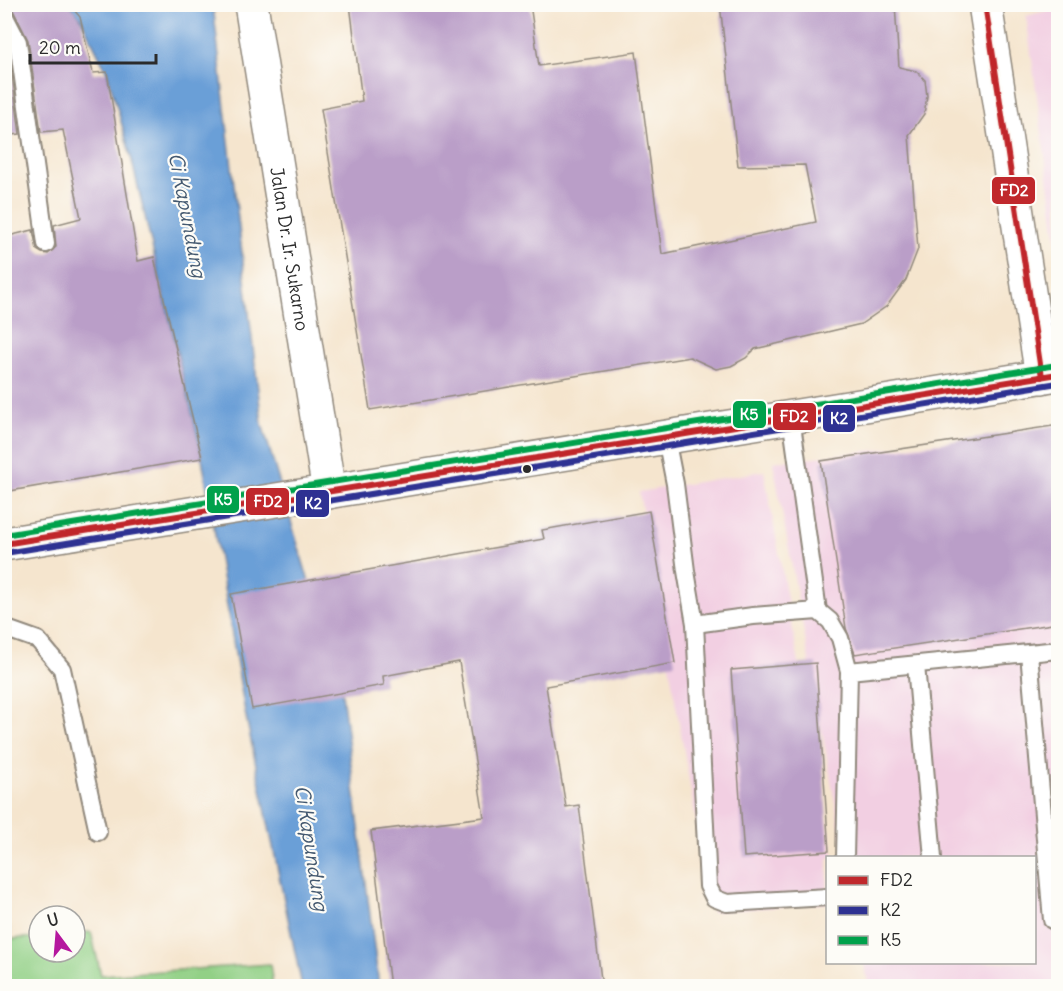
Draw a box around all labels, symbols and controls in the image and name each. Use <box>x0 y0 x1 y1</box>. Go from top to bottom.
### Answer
scale bar <box>30 27 156 65</box>
text: 20 m <box>39 36 81 59</box>
water label: Ci Kapundung <box>164 150 213 281</box>
street label: Jalan Dr. Ir. Sukarno <box>266 165 315 332</box>
line badge: FD2 <box>991 176 1036 205</box>
text: FD2 <box>999 180 1029 200</box>
line badge: K5 <box>732 400 767 429</box>
line badge: FD2 <box>772 402 817 431</box>
text: K5 <box>739 404 759 424</box>
line badge: K2 <box>822 404 856 433</box>
text: FD2 <box>779 406 809 426</box>
text: K2 <box>830 408 849 428</box>
unlabelled marker <box>521 463 533 475</box>
line badge: K5 <box>206 485 240 514</box>
line badge: FD2 <box>245 487 290 516</box>
text: K5 <box>213 489 233 509</box>
line badge: K2 <box>295 489 330 518</box>
text: FD2 <box>253 491 283 511</box>
text: K2 <box>304 493 323 513</box>
water label: Ci Kapundung <box>290 783 335 914</box>
legend <box>826 856 1036 964</box>
text: FD2 <box>880 868 913 891</box>
text: K2 <box>880 898 901 921</box>
north arrow <box>27 904 87 964</box>
text: U <box>45 908 61 931</box>
text: K5 <box>880 928 901 951</box>

